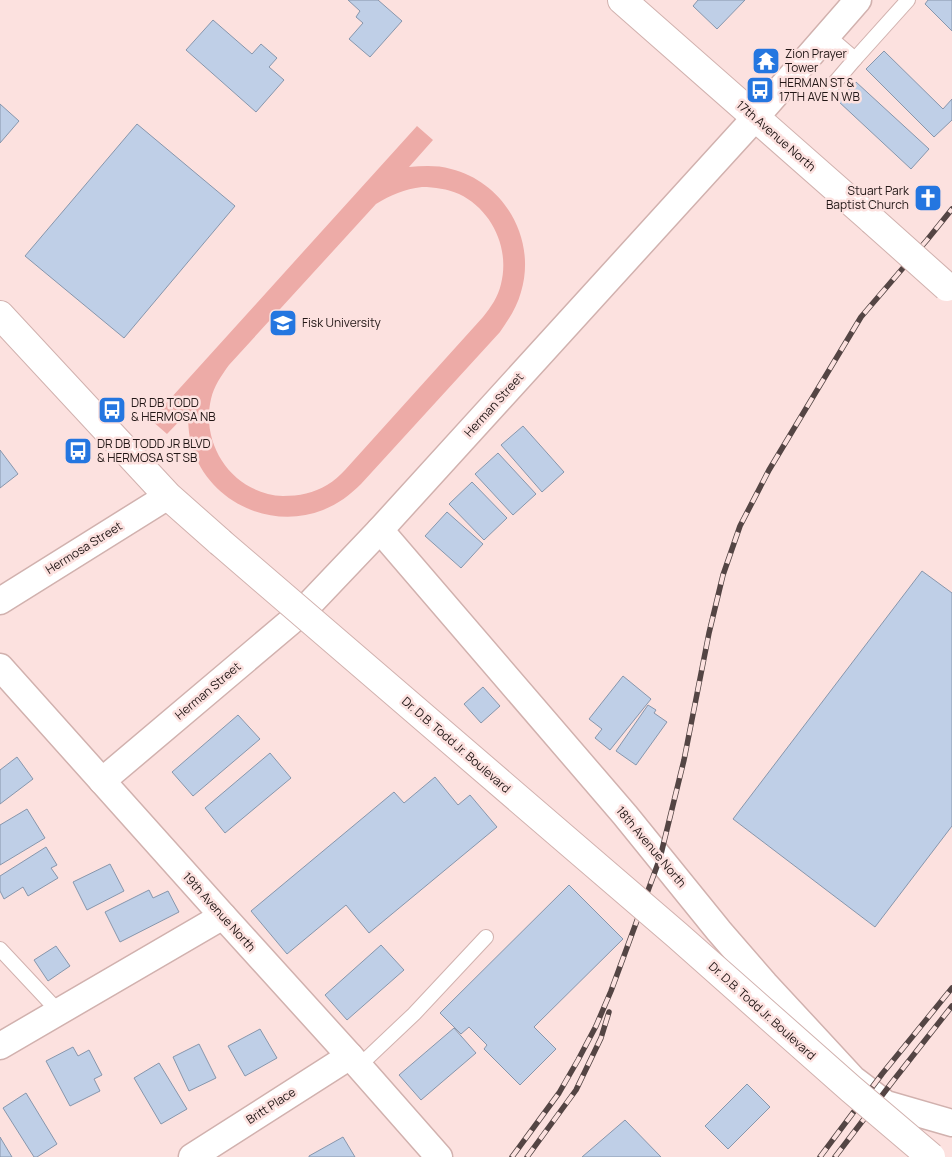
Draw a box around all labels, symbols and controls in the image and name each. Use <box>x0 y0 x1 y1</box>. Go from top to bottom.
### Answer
place label: Zion Prayer Tower <box>785 45 848 76</box>
temple icon: Zion Prayer Tower <box>751 46 781 76</box>
place label: HERMAN ST & 17TH AVE N WB <box>779 74 860 105</box>
bus stop icon: HERMAN ST & 17TH AVE N WB <box>745 75 775 105</box>
street label: 17th Avenue North <box>733 96 820 175</box>
place label: Stuart Park Baptist Church <box>826 182 910 213</box>
church icon: Stuart Park Baptist Church <box>913 183 943 213</box>
school or university icon: Fisk University <box>268 308 298 338</box>
place label: Fisk University <box>302 314 382 331</box>
street label: Herman Street <box>460 369 527 441</box>
place label: DR DB TODD & HERMOSA NB <box>131 394 216 425</box>
bus stop icon: DR DB TODD & HERMOSA NB <box>97 395 127 425</box>
place label: DR DB TODD JR BLVD & HERMOSA ST SB <box>97 435 211 466</box>
bus stop icon: DR DB TODD JR BLVD & HERMOSA ST SB <box>63 436 93 466</box>
street label: Hermosa Street <box>42 517 125 578</box>
street label: Herman Street <box>171 658 244 723</box>
street label: Dr. D.B. Todd Jr. Boulevard <box>398 693 514 797</box>
street label: 18th Avenue North <box>612 803 690 891</box>
street label: 19th Avenue North <box>179 868 260 955</box>
street label: Dr. D.B. Todd Jr. Boulevard <box>705 958 820 1063</box>
street label: Britt Place <box>243 1083 299 1128</box>

